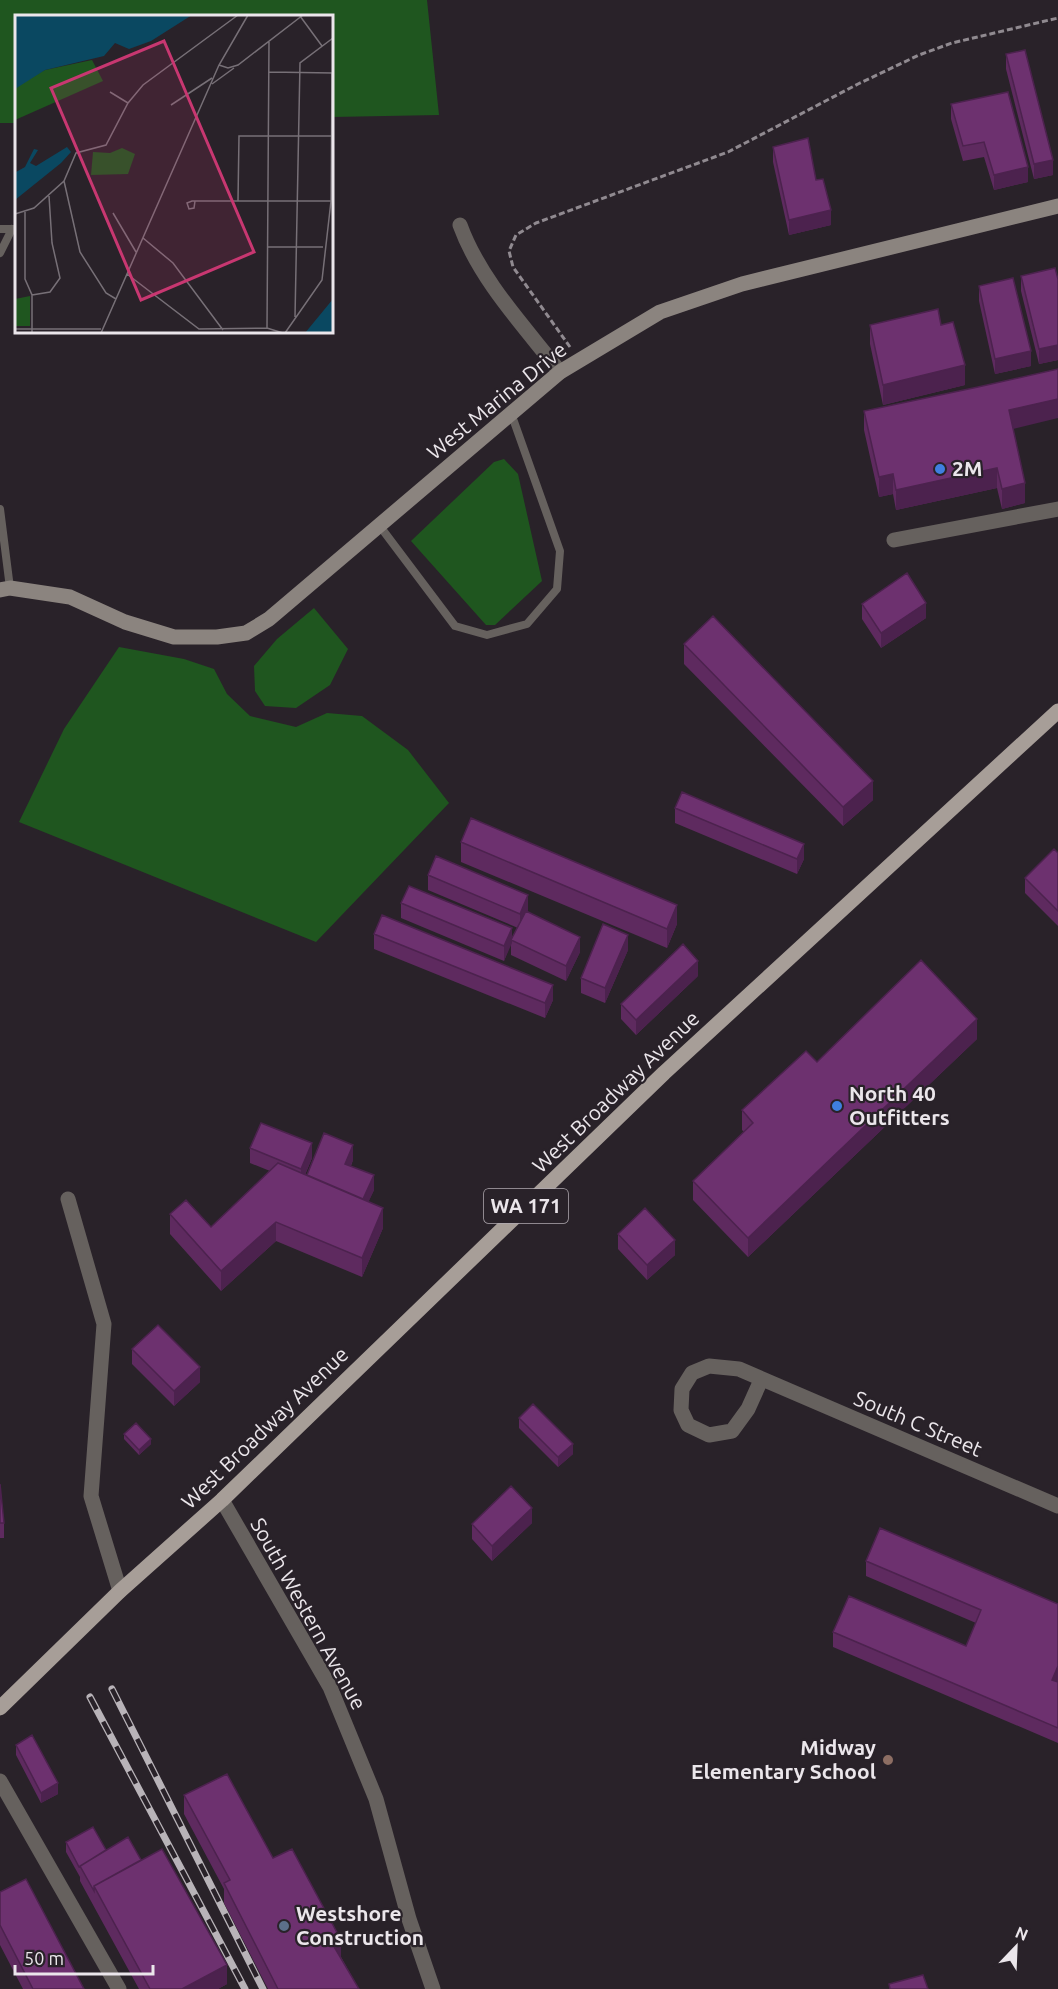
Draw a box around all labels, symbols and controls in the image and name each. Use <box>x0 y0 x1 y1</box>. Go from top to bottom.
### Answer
inset map <box>15 15 333 333</box>
street label: West Marina Drive <box>422 337 571 464</box>
place label: 2M <box>952 456 983 480</box>
marker: 2M <box>933 462 947 476</box>
street label: West Broadway Avenue <box>527 1005 704 1177</box>
place label: North 40 Outfitters <box>849 1081 950 1129</box>
marker: North 40 Outfitters <box>830 1099 844 1113</box>
road number: WA 171 <box>484 1189 568 1223</box>
street label: West Broadway Avenue <box>176 1341 353 1513</box>
street label: South C Street <box>851 1385 986 1461</box>
street label: South Western Avenue <box>246 1513 372 1714</box>
place label: Midway Elementary School <box>691 1735 876 1783</box>
marker: Midway Elementary School <box>881 1753 895 1767</box>
place label: Westshore Construction <box>296 1901 424 1949</box>
north arrow <box>986 1917 1046 1977</box>
marker: Westshore Construction <box>277 1919 291 1933</box>
text: N <box>1013 1923 1031 1944</box>
scale bar <box>15 1938 153 1976</box>
text: 50 m <box>24 1948 64 1968</box>

